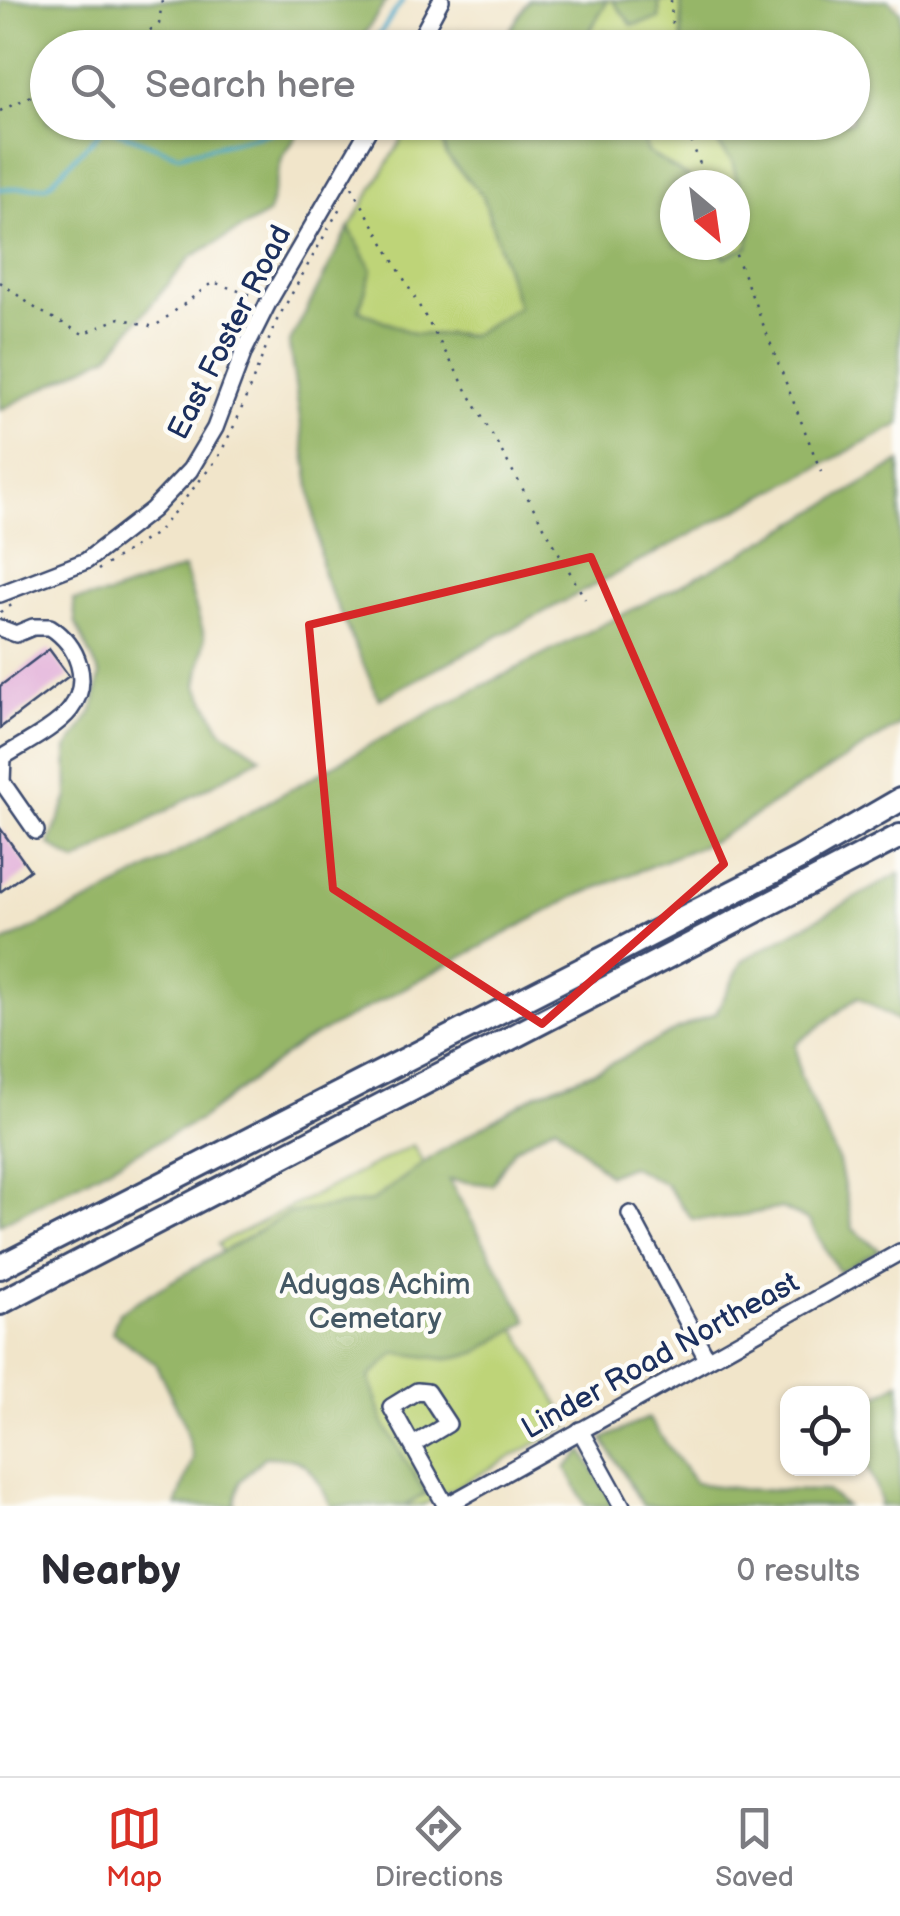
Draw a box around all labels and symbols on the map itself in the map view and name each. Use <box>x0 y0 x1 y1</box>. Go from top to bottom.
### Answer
north arrow <box>660 170 750 260</box>
street label: East Foster Road <box>160 219 299 445</box>
street label: Linder Road Northeast <box>516 1265 805 1447</box>
park label: Adugas Achim Cemetary <box>279 1267 471 1337</box>

